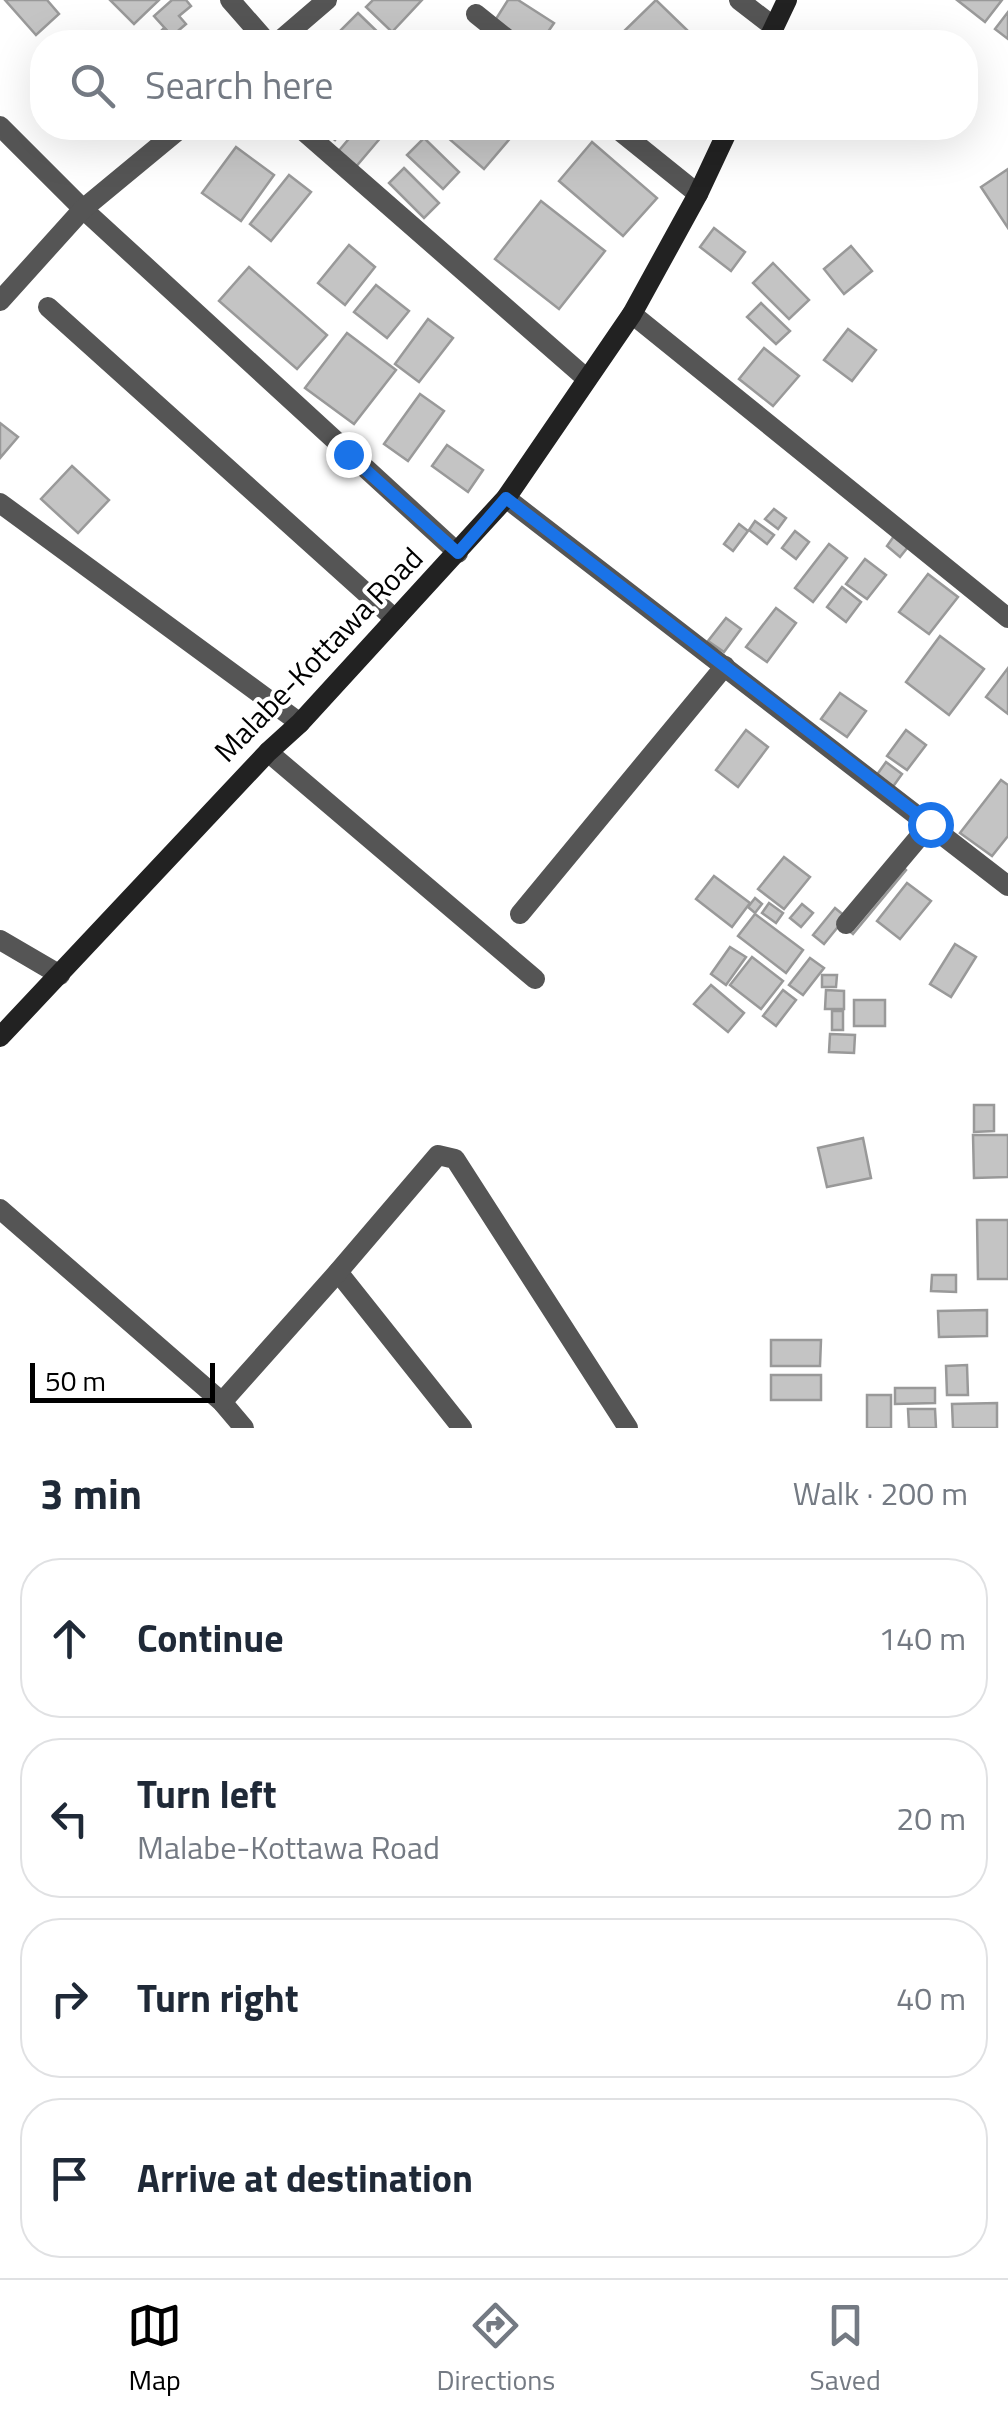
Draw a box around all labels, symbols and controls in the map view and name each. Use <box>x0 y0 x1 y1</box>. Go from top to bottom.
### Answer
search box <box>30 30 978 140</box>
text: Search here <box>145 56 333 114</box>
icon: search <box>65 58 120 113</box>
route end <box>326 432 372 478</box>
street label: Malabe-Kottawa Road <box>203 536 433 772</box>
route start <box>908 802 954 848</box>
scale bar <box>30 1358 215 1402</box>
text: 50 m <box>45 1359 106 1402</box>
text: 3 min <box>40 1461 142 1525</box>
text: Walk · 200 m <box>793 1469 968 1517</box>
text: Continue <box>137 1609 284 1667</box>
icon: ahead <box>42 1611 97 1666</box>
text: 140 m <box>878 1614 966 1662</box>
text: Turn left <box>137 1765 277 1823</box>
icon: left <box>42 1791 97 1846</box>
text: 20 m <box>896 1794 966 1842</box>
text: Malabe-Kottawa Road <box>137 1823 440 1871</box>
text: Turn right <box>137 1969 299 2027</box>
icon: right <box>42 1971 97 2026</box>
text: 40 m <box>896 1974 966 2022</box>
text: Arrive at destination <box>137 2149 473 2207</box>
icon: arrive <box>42 2151 97 2206</box>
tab: Map <box>127 2298 182 2401</box>
tab: Directions <box>436 2298 555 2401</box>
tab: Saved <box>810 2298 881 2401</box>

